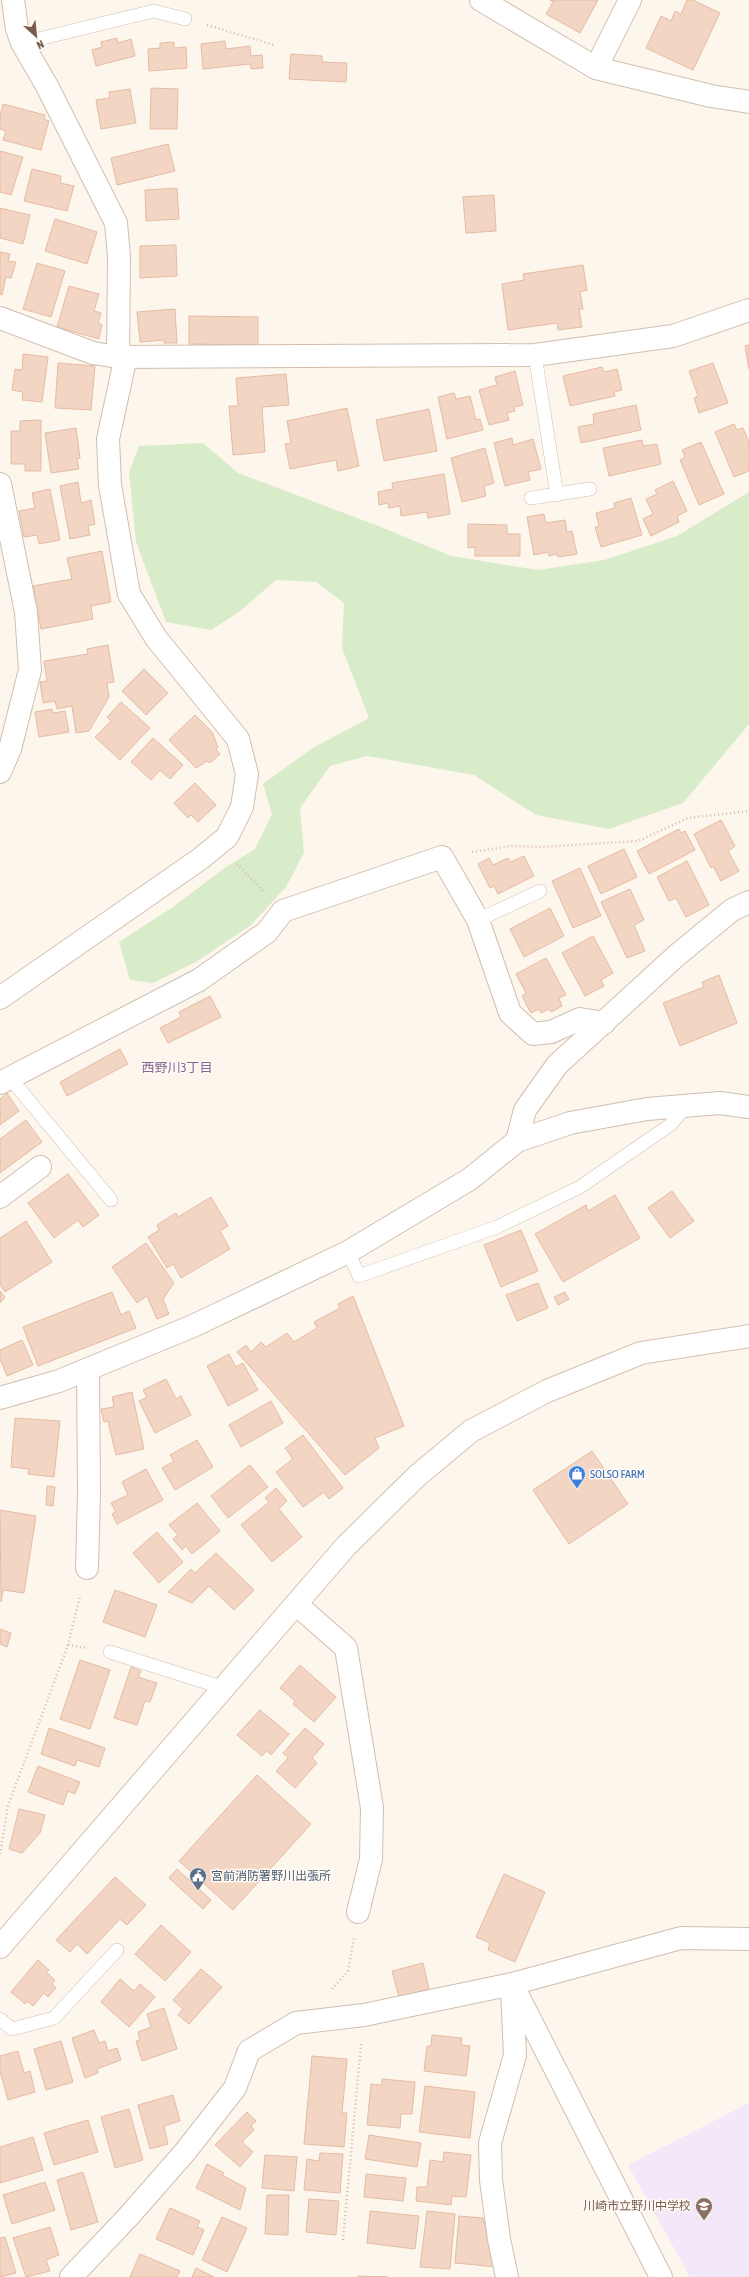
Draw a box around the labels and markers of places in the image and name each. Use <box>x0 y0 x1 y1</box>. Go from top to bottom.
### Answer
shop icon: SOLSO FARM <box>567 1464 587 1489</box>
place label: SOLSO FARM <box>590 1467 645 1481</box>
public building icon: 宮前消防署野川出張所 <box>188 1866 208 1891</box>
place label: 宮前消防署野川出張所 <box>211 1869 331 1883</box>
school or university icon: 川崎市立野川中学校 <box>694 2196 714 2221</box>
place label: 川崎市立野川中学校 <box>583 2199 691 2213</box>

